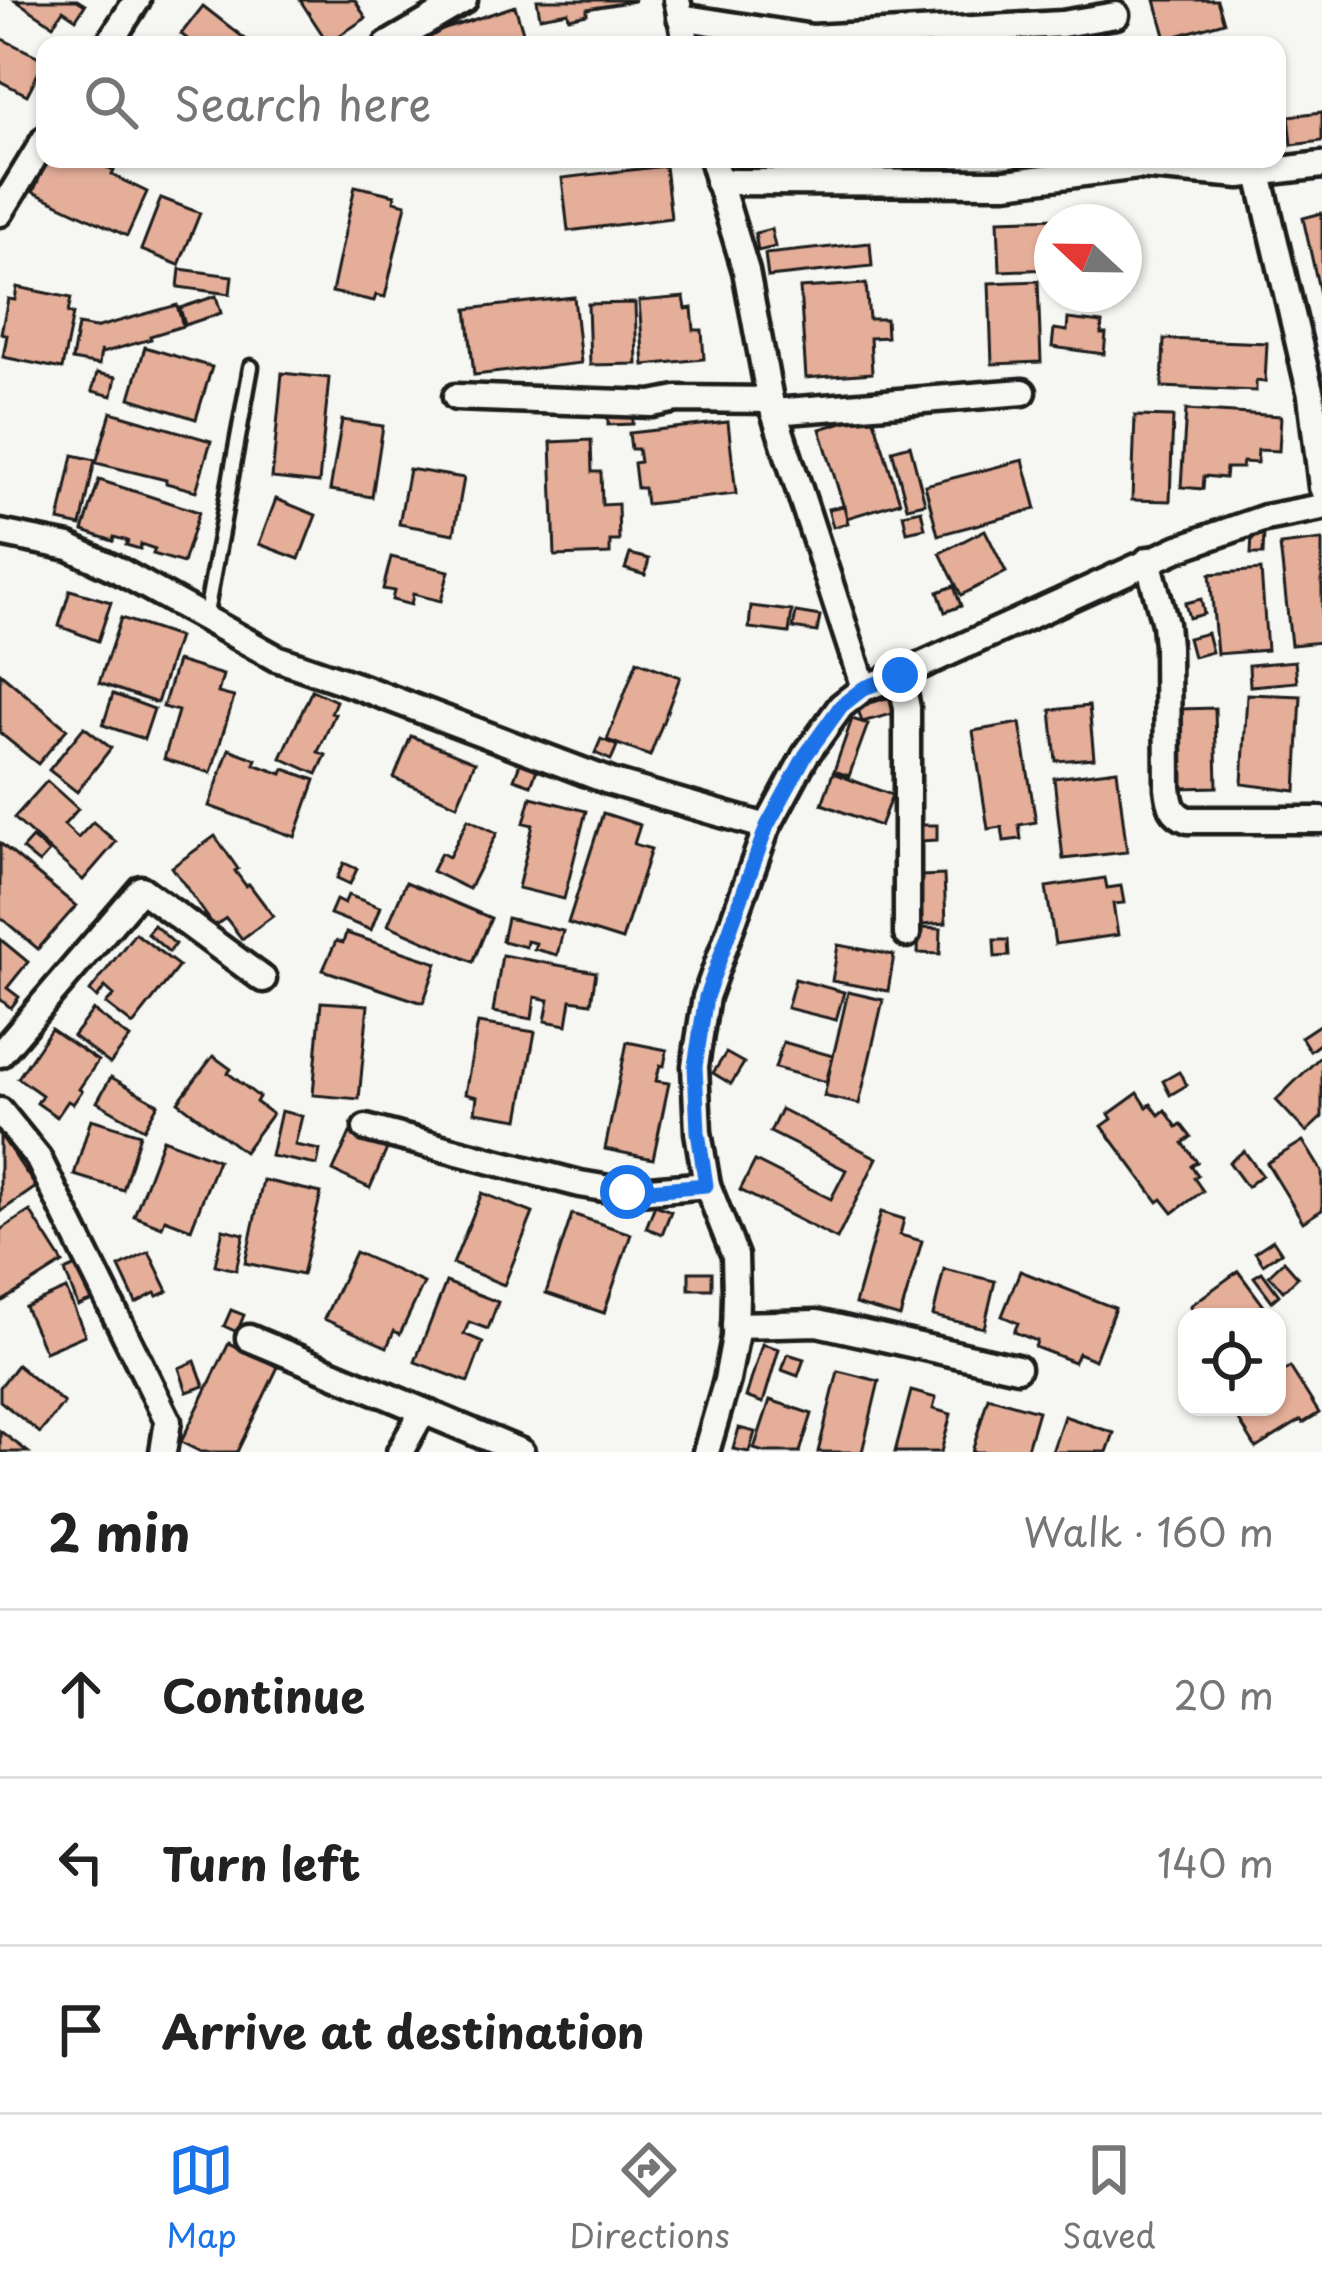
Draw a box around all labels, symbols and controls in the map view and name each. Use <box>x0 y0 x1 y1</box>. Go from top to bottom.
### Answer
search box <box>36 36 1286 168</box>
text: Search here <box>174 68 431 136</box>
icon: search <box>78 69 144 135</box>
north arrow <box>1034 204 1142 312</box>
route end <box>873 648 927 702</box>
route start <box>600 1165 654 1219</box>
map controls <box>1178 1308 1286 1416</box>
button: locate <box>1178 1308 1286 1416</box>
text: 2 min <box>48 1492 190 1569</box>
text: Walk · 160 m <box>1024 1501 1274 1560</box>
text: Continue <box>162 1660 365 1728</box>
icon: ahead <box>48 1661 114 1727</box>
text: 20 m <box>1173 1664 1274 1723</box>
text: Turn left <box>162 1828 361 1896</box>
icon: left <box>48 1829 114 1895</box>
text: 140 m <box>1157 1832 1274 1891</box>
text: Arrive at destination <box>162 1996 645 2064</box>
icon: arrive <box>48 1997 114 2063</box>
tab: Map <box>166 2137 237 2259</box>
tab: Directions <box>569 2137 730 2259</box>
tab: Saved <box>1062 2137 1156 2259</box>

